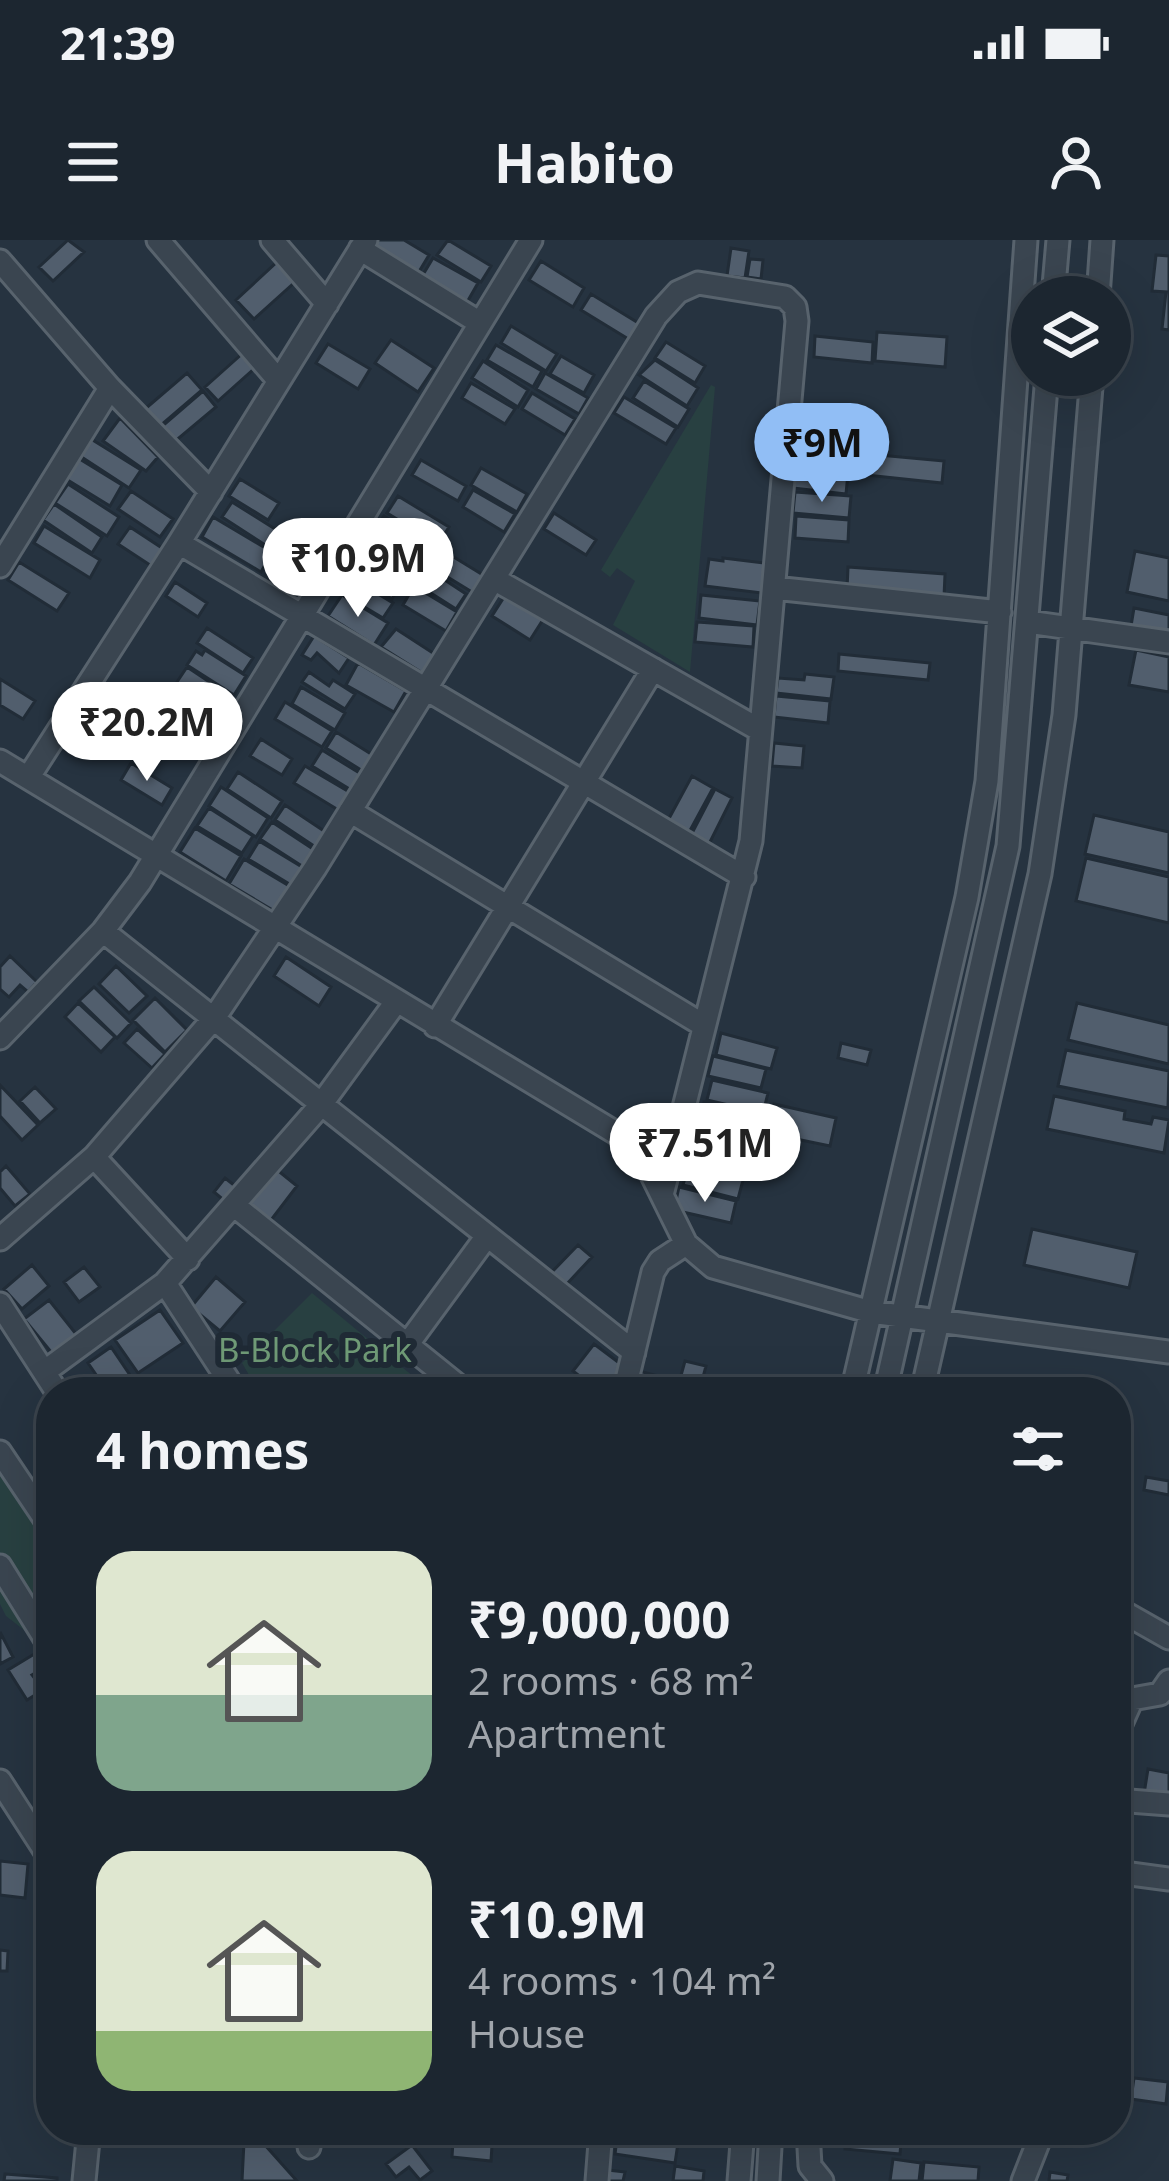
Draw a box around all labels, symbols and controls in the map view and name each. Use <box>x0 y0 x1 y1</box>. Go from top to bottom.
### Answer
text: 21:39 <box>60 12 176 73</box>
text: Habito <box>494 125 675 199</box>
icon: menu <box>60 129 126 195</box>
icon: person <box>1043 129 1109 195</box>
map controls <box>1011 276 1131 396</box>
button: layers <box>1011 276 1131 396</box>
pin: ₹9M <box>764 403 880 505</box>
text: ₹9M <box>781 415 863 468</box>
pin: ₹10.9M <box>260 518 456 620</box>
text: ₹10.9M <box>290 530 426 583</box>
pin: ₹20.2M <box>49 682 245 784</box>
text: ₹20.2M <box>79 694 215 747</box>
pin: ₹7.51M <box>607 1103 803 1205</box>
text: ₹7.51M <box>637 1115 773 1168</box>
park label: B-Block Park <box>218 1327 412 1372</box>
text: 4 homes <box>96 1414 309 1484</box>
icon: filters <box>1005 1416 1071 1482</box>
text: ₹9,000,000 <box>468 1583 730 1653</box>
icon: home <box>192 1599 336 1743</box>
text: 2 rooms · 68 m² <box>468 1653 754 1706</box>
text: Apartment <box>468 1706 666 1759</box>
text: ₹10.9M <box>468 1883 647 1953</box>
icon: home <box>192 1899 336 2043</box>
text: 4 rooms · 104 m² <box>468 1953 776 2006</box>
text: House <box>468 2006 585 2059</box>

